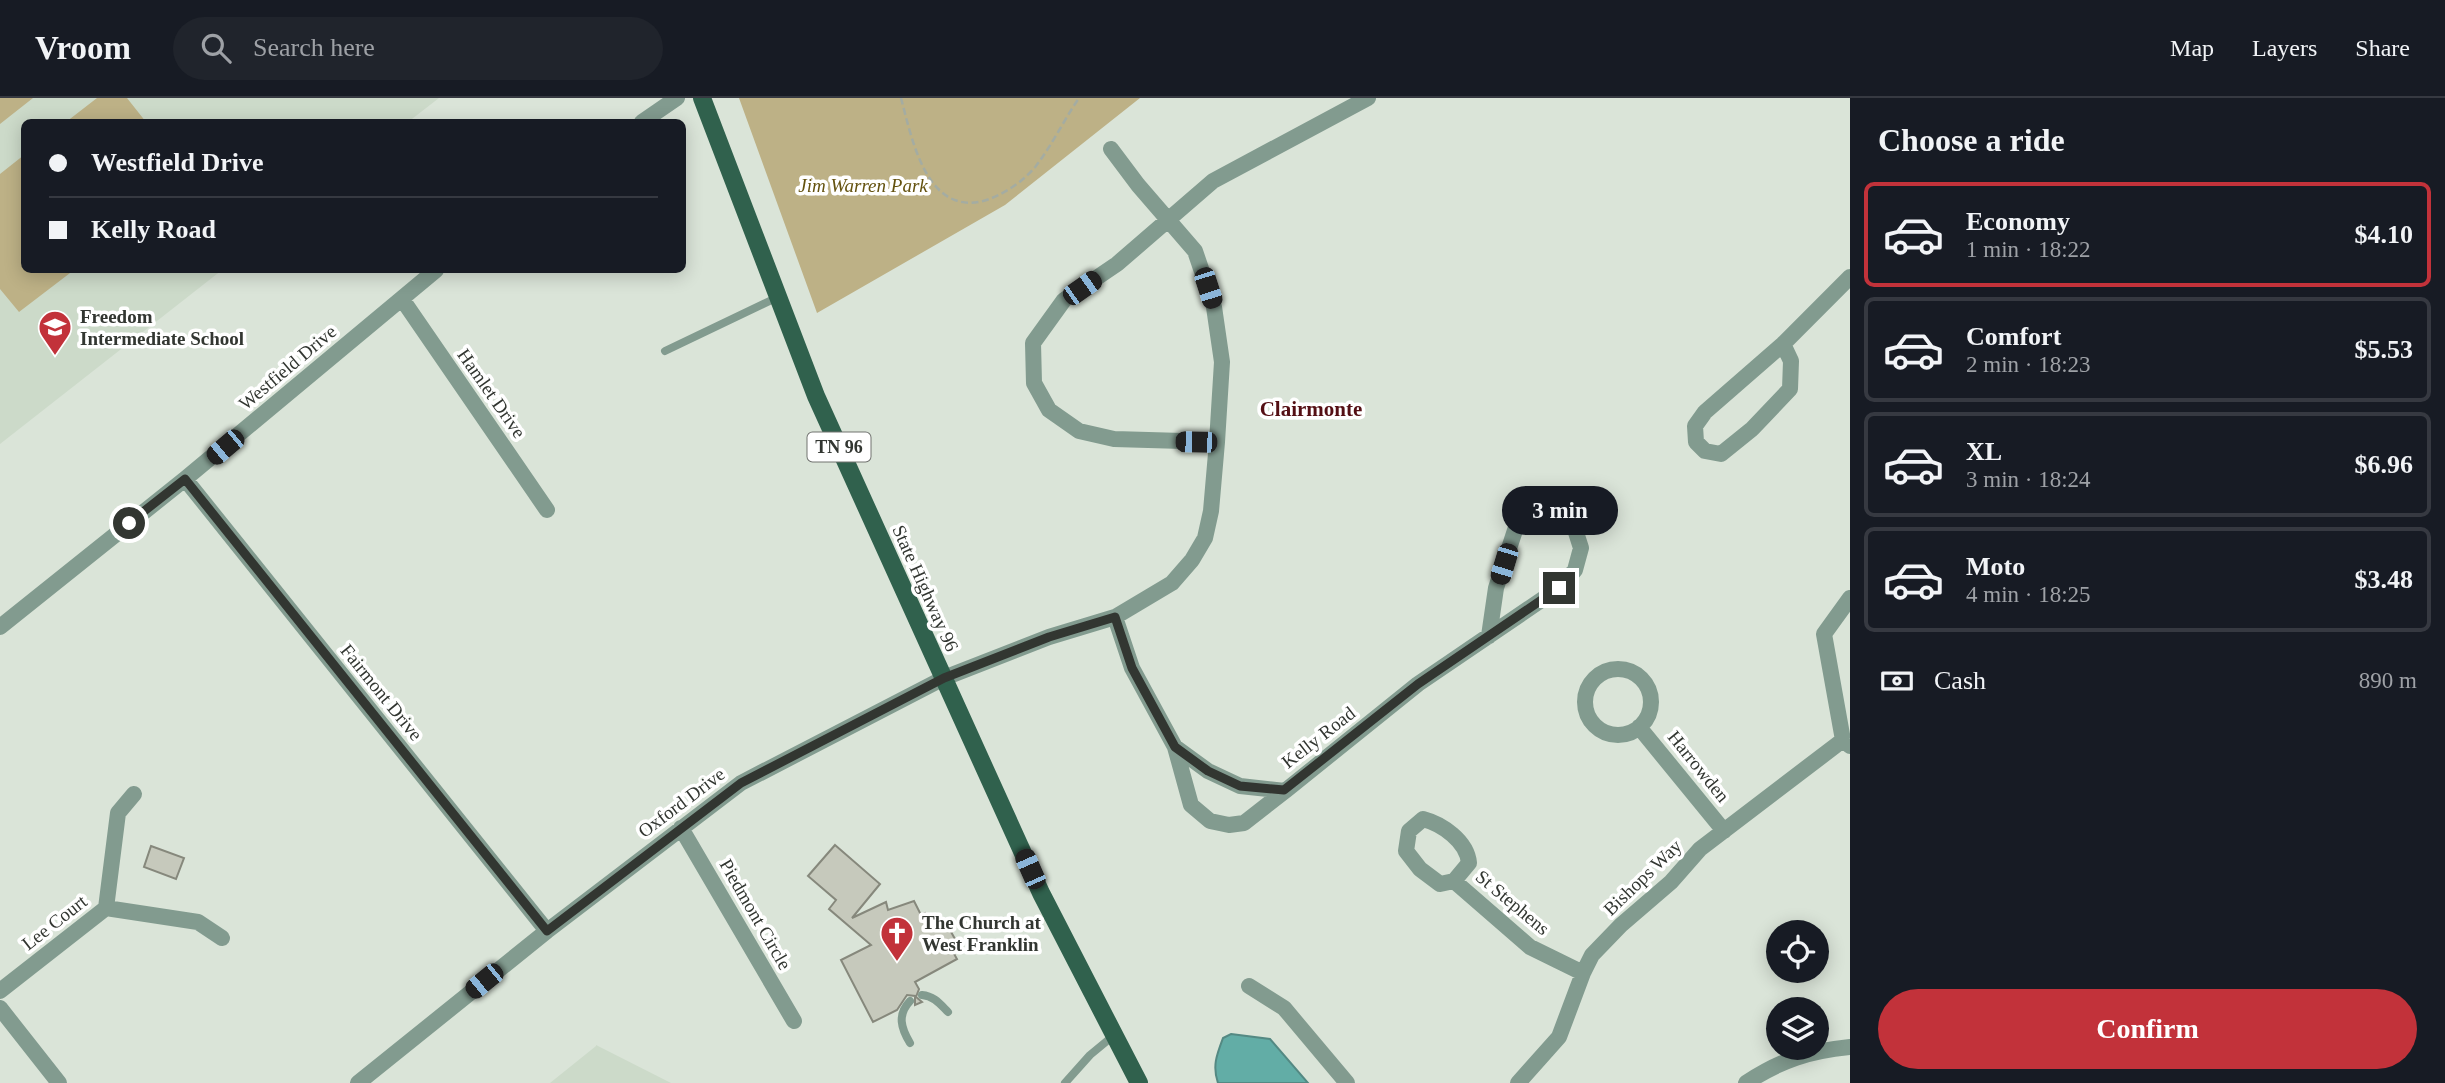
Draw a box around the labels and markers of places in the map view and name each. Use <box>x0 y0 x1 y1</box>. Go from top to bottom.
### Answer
place label: Freedom Intermediate School <box>80 306 244 349</box>
school or university icon: Freedom Intermediate School <box>36 308 74 357</box>
place label: The Church at West Franklin <box>922 912 1042 955</box>
church icon: The Church at West Franklin <box>878 914 916 963</box>

